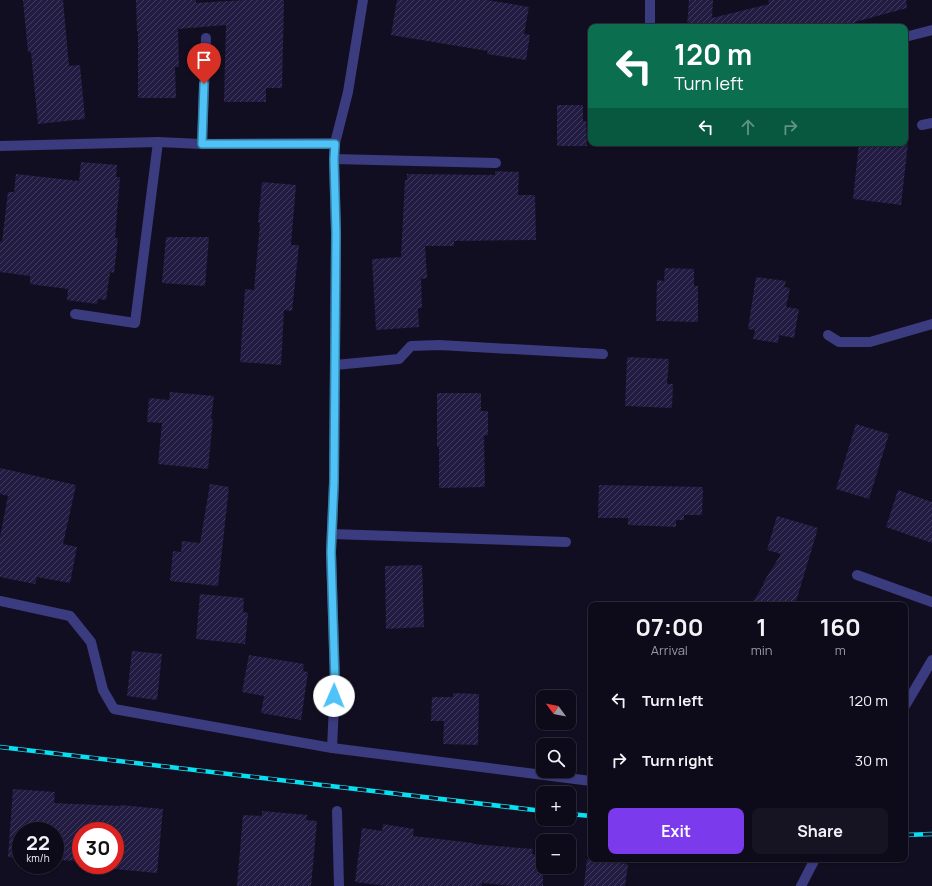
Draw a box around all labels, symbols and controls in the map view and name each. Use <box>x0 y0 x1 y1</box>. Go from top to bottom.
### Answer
text: 120 m <box>674 35 752 73</box>
icon: left <box>608 40 660 92</box>
pin <box>187 43 221 84</box>
icon: arrive <box>193 49 215 71</box>
text: Turn left <box>674 71 744 95</box>
icon: left <box>695 116 717 138</box>
icon: ahead <box>737 116 759 138</box>
icon: right <box>779 116 801 138</box>
text: 07:00 <box>635 610 704 643</box>
text: 1 <box>756 610 767 643</box>
text: 160 <box>820 610 861 643</box>
text: Arrival <box>651 641 688 659</box>
text: min <box>751 641 772 659</box>
text: m <box>835 641 846 659</box>
position arrow <box>313 675 355 717</box>
icon: left <box>608 689 630 711</box>
north arrow <box>536 690 576 730</box>
map controls <box>536 690 576 874</box>
text: Turn left <box>642 690 704 711</box>
text: 120 m <box>849 690 888 711</box>
button: search <box>536 738 576 778</box>
icon: right <box>608 749 630 771</box>
text: Turn right <box>642 750 713 771</box>
text: 30 m <box>855 750 888 771</box>
button: + <box>536 786 576 826</box>
button: Exit <box>608 808 744 854</box>
button: Share <box>752 808 888 854</box>
speed limit sign: 30 <box>72 822 124 874</box>
text: 22 <box>26 829 50 856</box>
button: − <box>536 834 576 874</box>
text: km/h <box>26 851 50 865</box>

